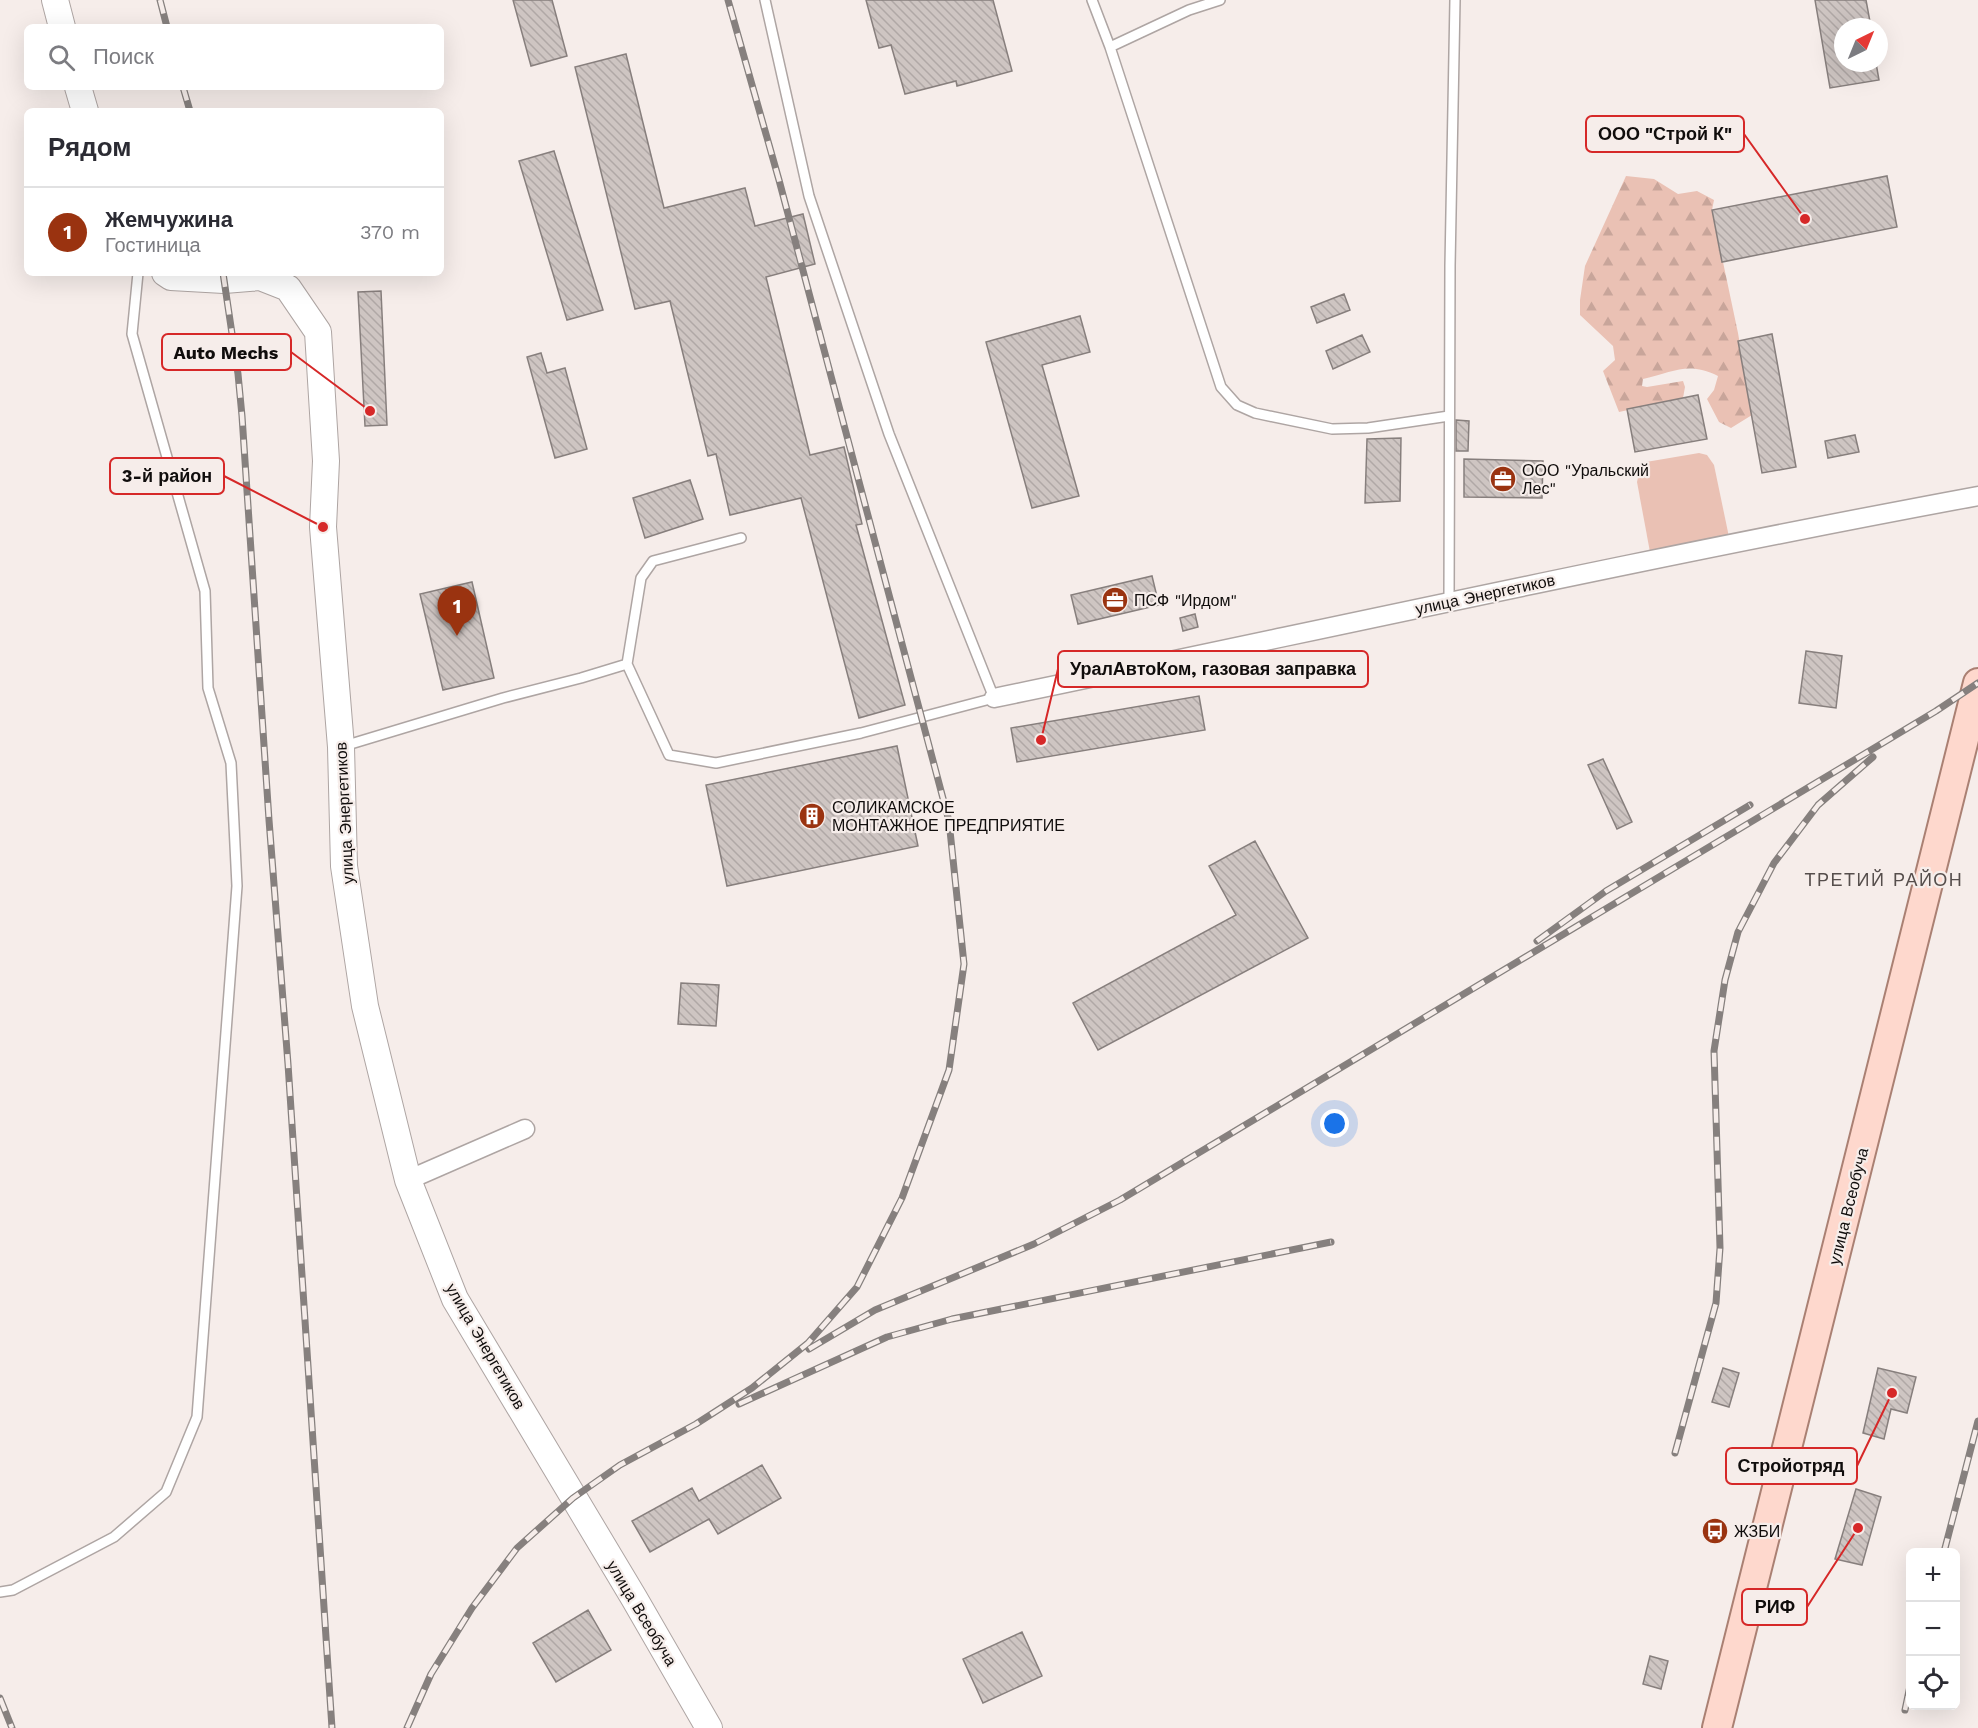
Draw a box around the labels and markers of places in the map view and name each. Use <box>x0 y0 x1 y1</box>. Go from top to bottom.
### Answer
callout: ООО "Строй К" <box>1586 116 1744 152</box>
callout: Auto Mechs <box>162 334 291 370</box>
callout: 3-й район <box>110 458 224 494</box>
place label: ООО "Уральский Лес" <box>1522 461 1649 498</box>
office icon: ООО "Уральский Лес" <box>1488 464 1518 494</box>
office icon: ПСФ "Ирдом" <box>1100 585 1130 615</box>
pin: 1 <box>438 586 476 636</box>
place label: ПСФ "Ирдом" <box>1134 591 1237 610</box>
callout: УралАвтоКом, газовая заправка <box>1058 651 1368 687</box>
place label: СОЛИКАМСКОЕ МОНТАЖНОЕ ПРЕДПРИЯТИЕ <box>832 798 1065 835</box>
building icon: СОЛИКАМСКОЕ МОНТАЖНОЕ ПРЕДПРИЯТИЕ <box>797 801 827 831</box>
callout: Стройотряд <box>1726 1448 1857 1484</box>
bus stop icon: ЖЗБИ <box>1700 1516 1730 1546</box>
place label: ЖЗБИ <box>1734 1522 1780 1541</box>
callout: РИФ <box>1742 1589 1807 1625</box>

